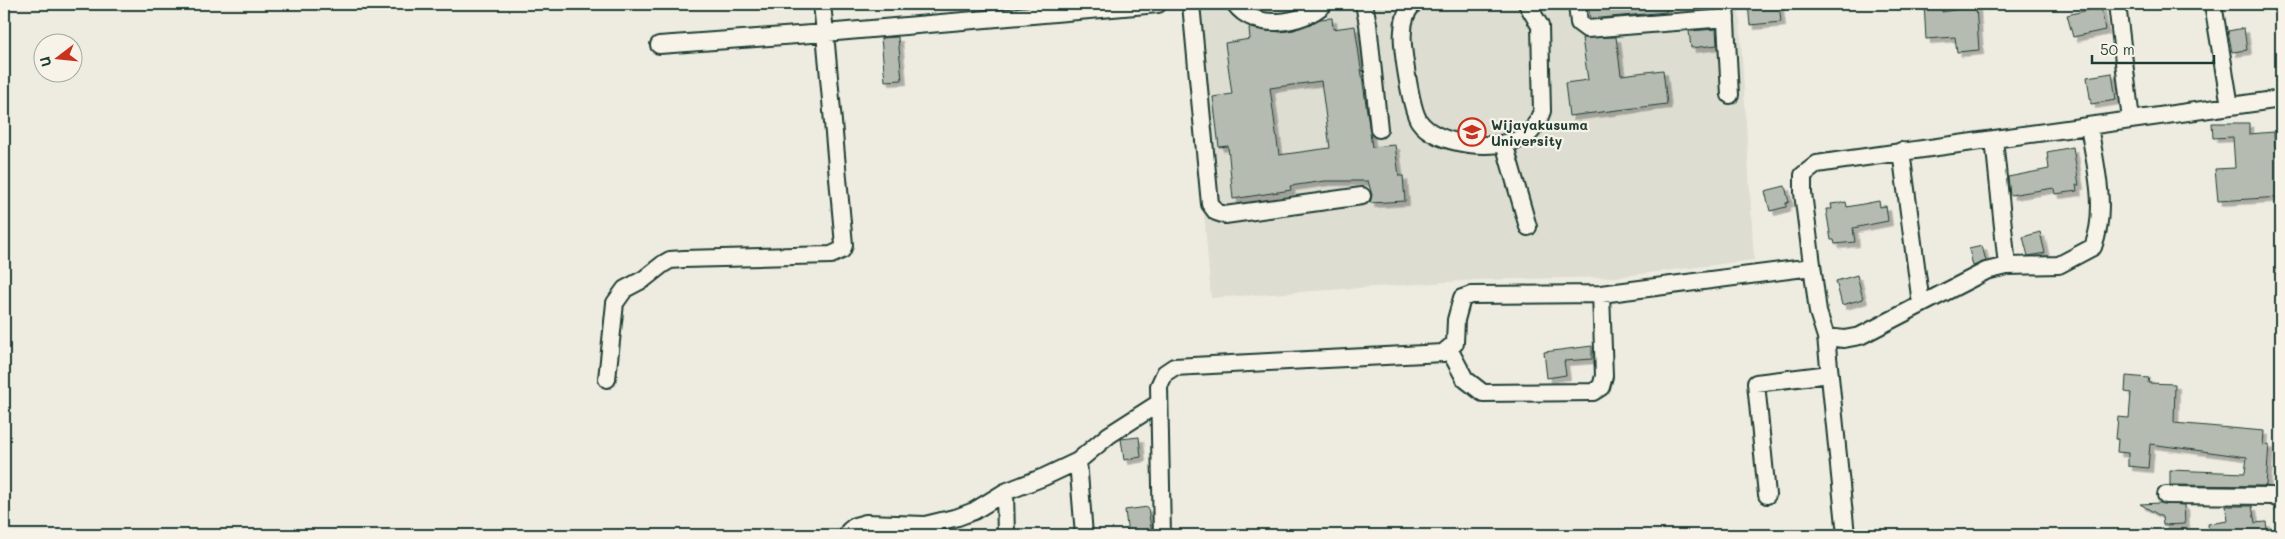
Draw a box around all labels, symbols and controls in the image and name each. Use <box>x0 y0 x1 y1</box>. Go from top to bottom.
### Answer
north arrow <box>32 32 82 82</box>
scale bar <box>2092 32 2215 64</box>
text: 50 m <box>2100 39 2135 59</box>
text: U <box>35 54 56 69</box>
place label: Wijayakusuma University <box>1491 115 1588 150</box>
school or university icon: Wijayakusuma University <box>1457 117 1487 147</box>

